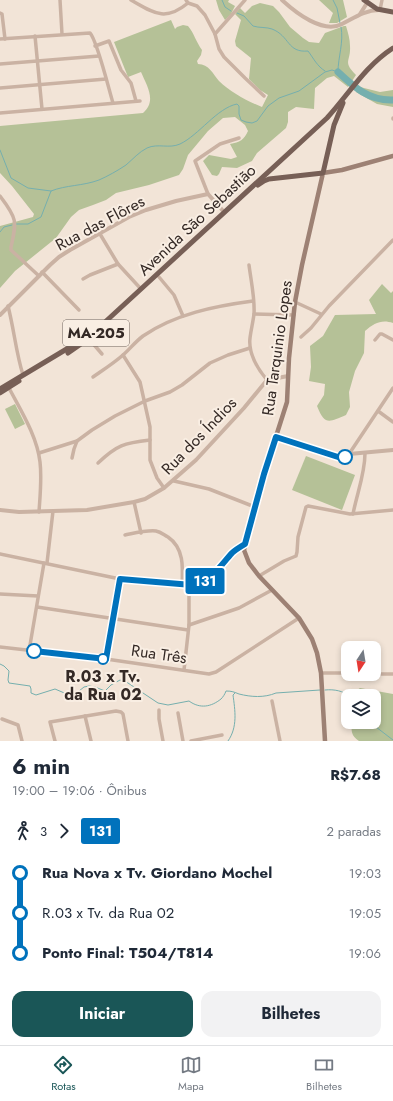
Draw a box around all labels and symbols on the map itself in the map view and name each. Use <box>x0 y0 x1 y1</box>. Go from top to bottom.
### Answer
street label: Avenida São Sebastião <box>133 159 261 281</box>
street label: Rua das Flôres <box>51 190 149 256</box>
street label: Rua Tarquinio Lopes <box>256 279 298 417</box>
road number: MA-205 <box>63 320 129 346</box>
street label: Rua dos Índios <box>156 392 242 480</box>
unlabelled marker <box>337 449 353 465</box>
line badge: 131 <box>182 568 228 594</box>
street label: Rua Três <box>130 639 188 669</box>
north arrow <box>341 641 381 681</box>
unlabelled marker <box>26 643 42 659</box>
marker: R.03 x Tv. da Rua 02 <box>97 653 109 665</box>
place label: R.03 x Tv. da Rua 02 <box>64 665 142 706</box>

